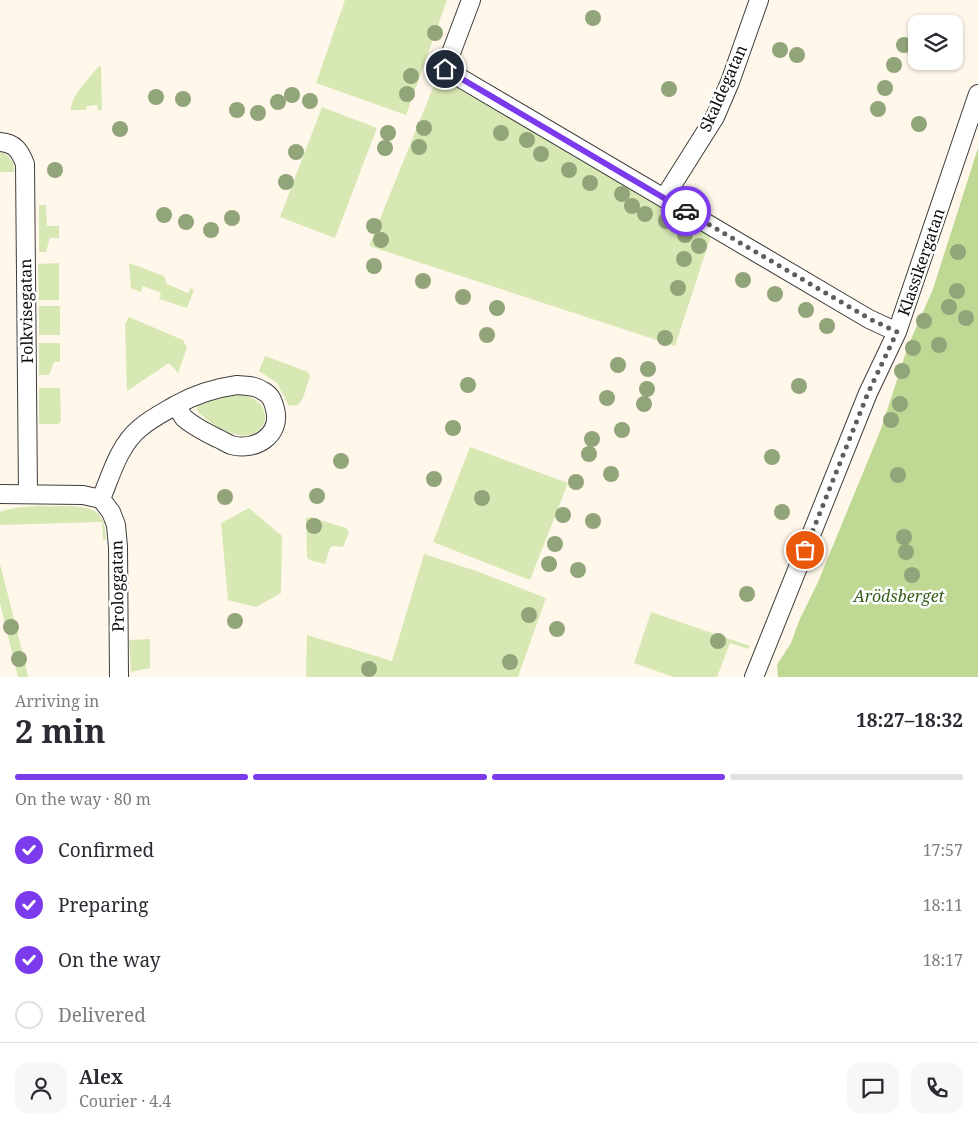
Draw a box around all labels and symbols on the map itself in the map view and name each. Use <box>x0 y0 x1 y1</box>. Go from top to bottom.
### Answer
street label: Skaldegatan <box>694 41 752 135</box>
pin <box>424 48 466 90</box>
courier <box>661 186 711 236</box>
street label: Klassikergatan <box>892 205 950 319</box>
street label: Folkvisegatan <box>14 258 38 364</box>
pin <box>784 529 826 571</box>
street label: Prologgatan <box>105 540 129 632</box>
park label: Arödsberget <box>852 585 945 607</box>

